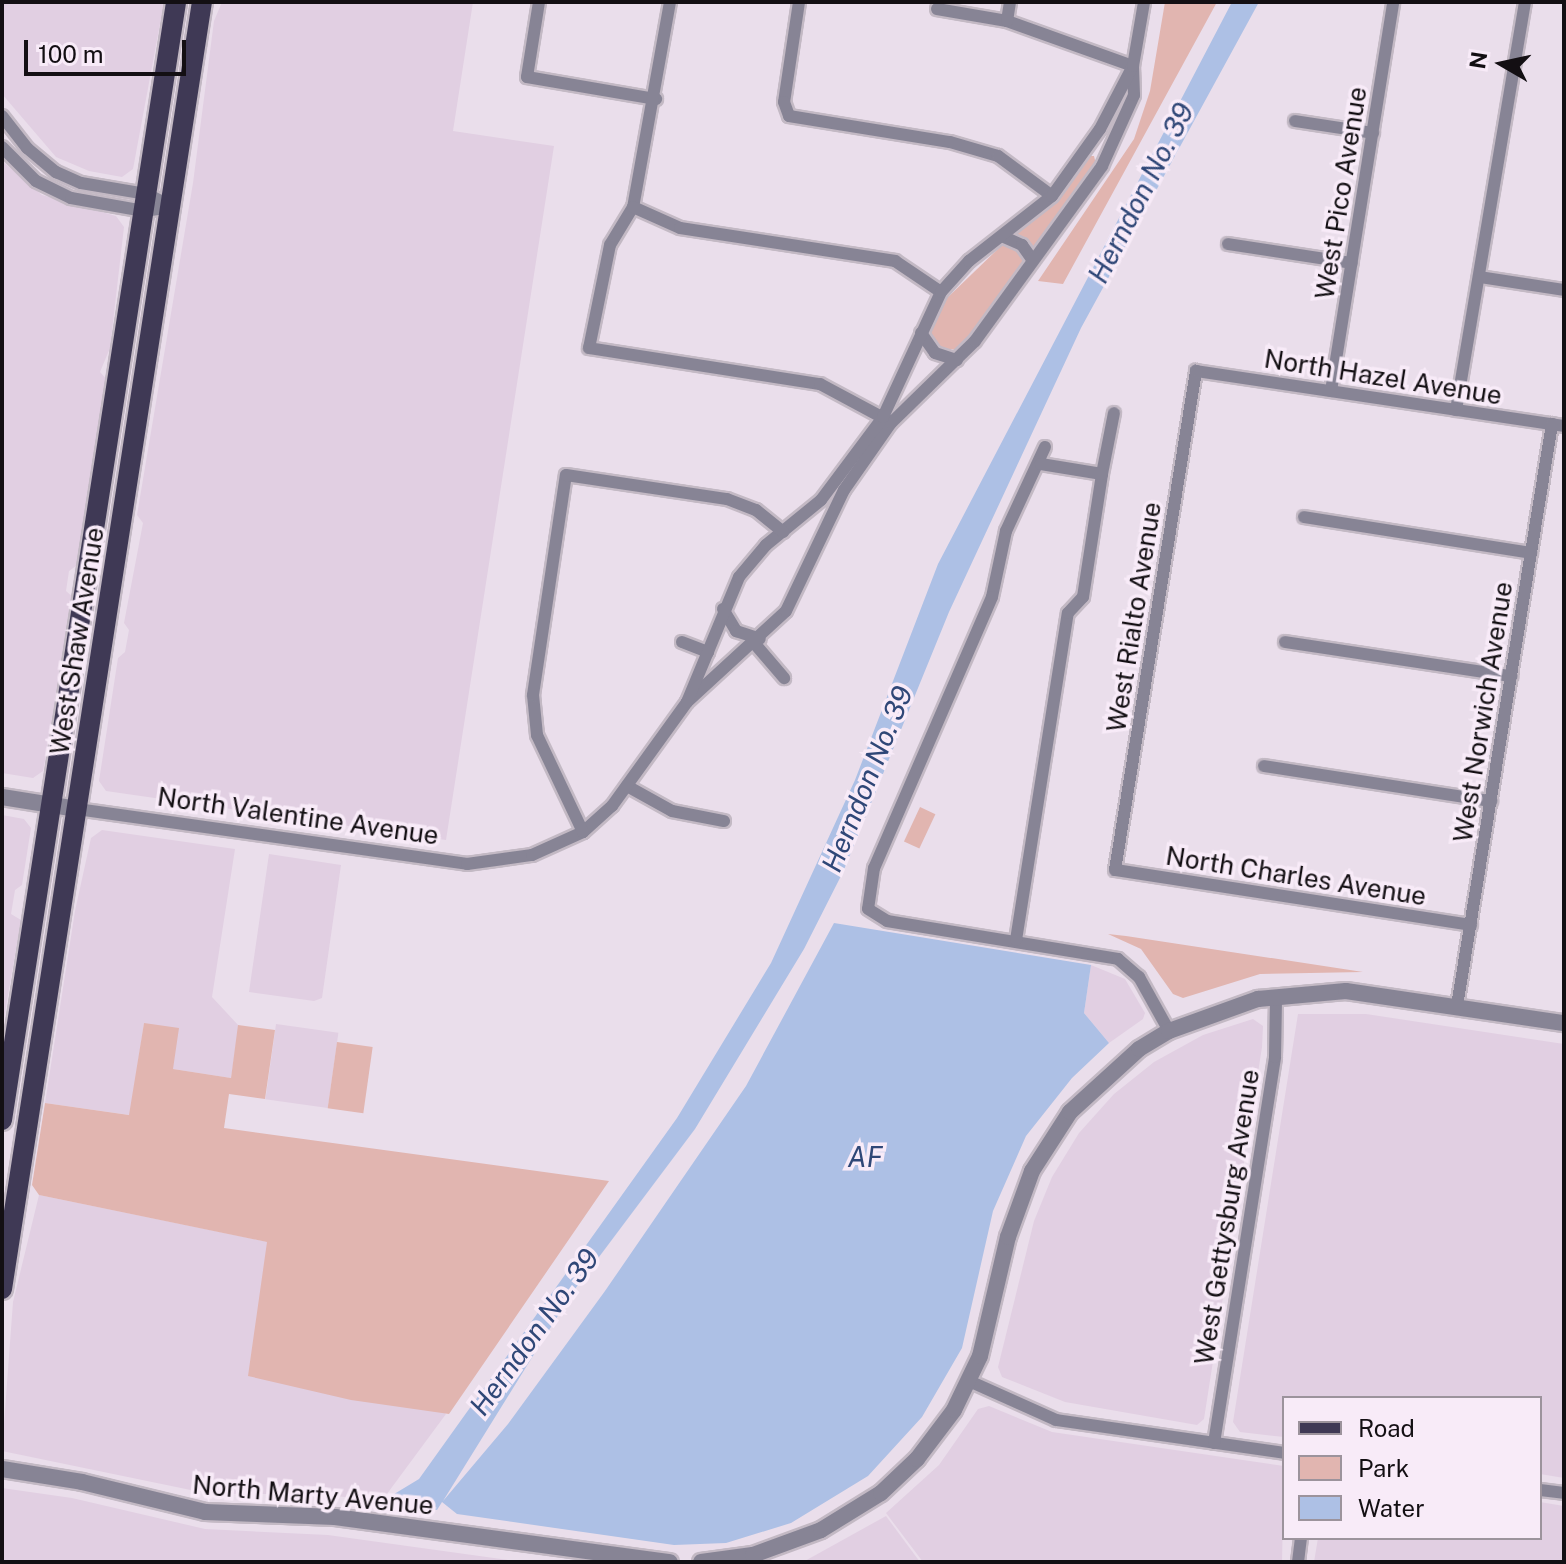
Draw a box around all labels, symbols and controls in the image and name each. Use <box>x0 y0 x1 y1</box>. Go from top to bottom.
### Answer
scale bar <box>28 24 190 74</box>
north arrow <box>1462 24 1542 104</box>
text: 100 m <box>38 40 104 68</box>
text: N <box>1464 50 1492 71</box>
street label: West Pico Avenue <box>1309 84 1373 302</box>
water label: Herndon No. 39 <box>1081 97 1201 289</box>
street label: North Hazel Avenue <box>1262 343 1504 411</box>
street label: West Rialto Avenue <box>1100 500 1168 734</box>
street label: West Shaw Avenue <box>44 525 110 757</box>
street label: West Norwich Avenue <box>1447 579 1519 845</box>
water label: Herndon No. 39 <box>814 681 920 877</box>
street label: North Valentine Avenue <box>155 781 441 851</box>
street label: North Charles Avenue <box>1163 840 1429 912</box>
street label: West Gettysburg Avenue <box>1188 1067 1266 1367</box>
water label: AF <box>847 1140 883 1174</box>
water label: Herndon No. 39 <box>462 1242 606 1422</box>
legend <box>1282 1396 1542 1540</box>
text: Road <box>1358 1414 1415 1442</box>
text: Park <box>1358 1454 1409 1482</box>
street label: North Marty Avenue <box>191 1469 435 1521</box>
text: Water <box>1358 1494 1425 1522</box>

